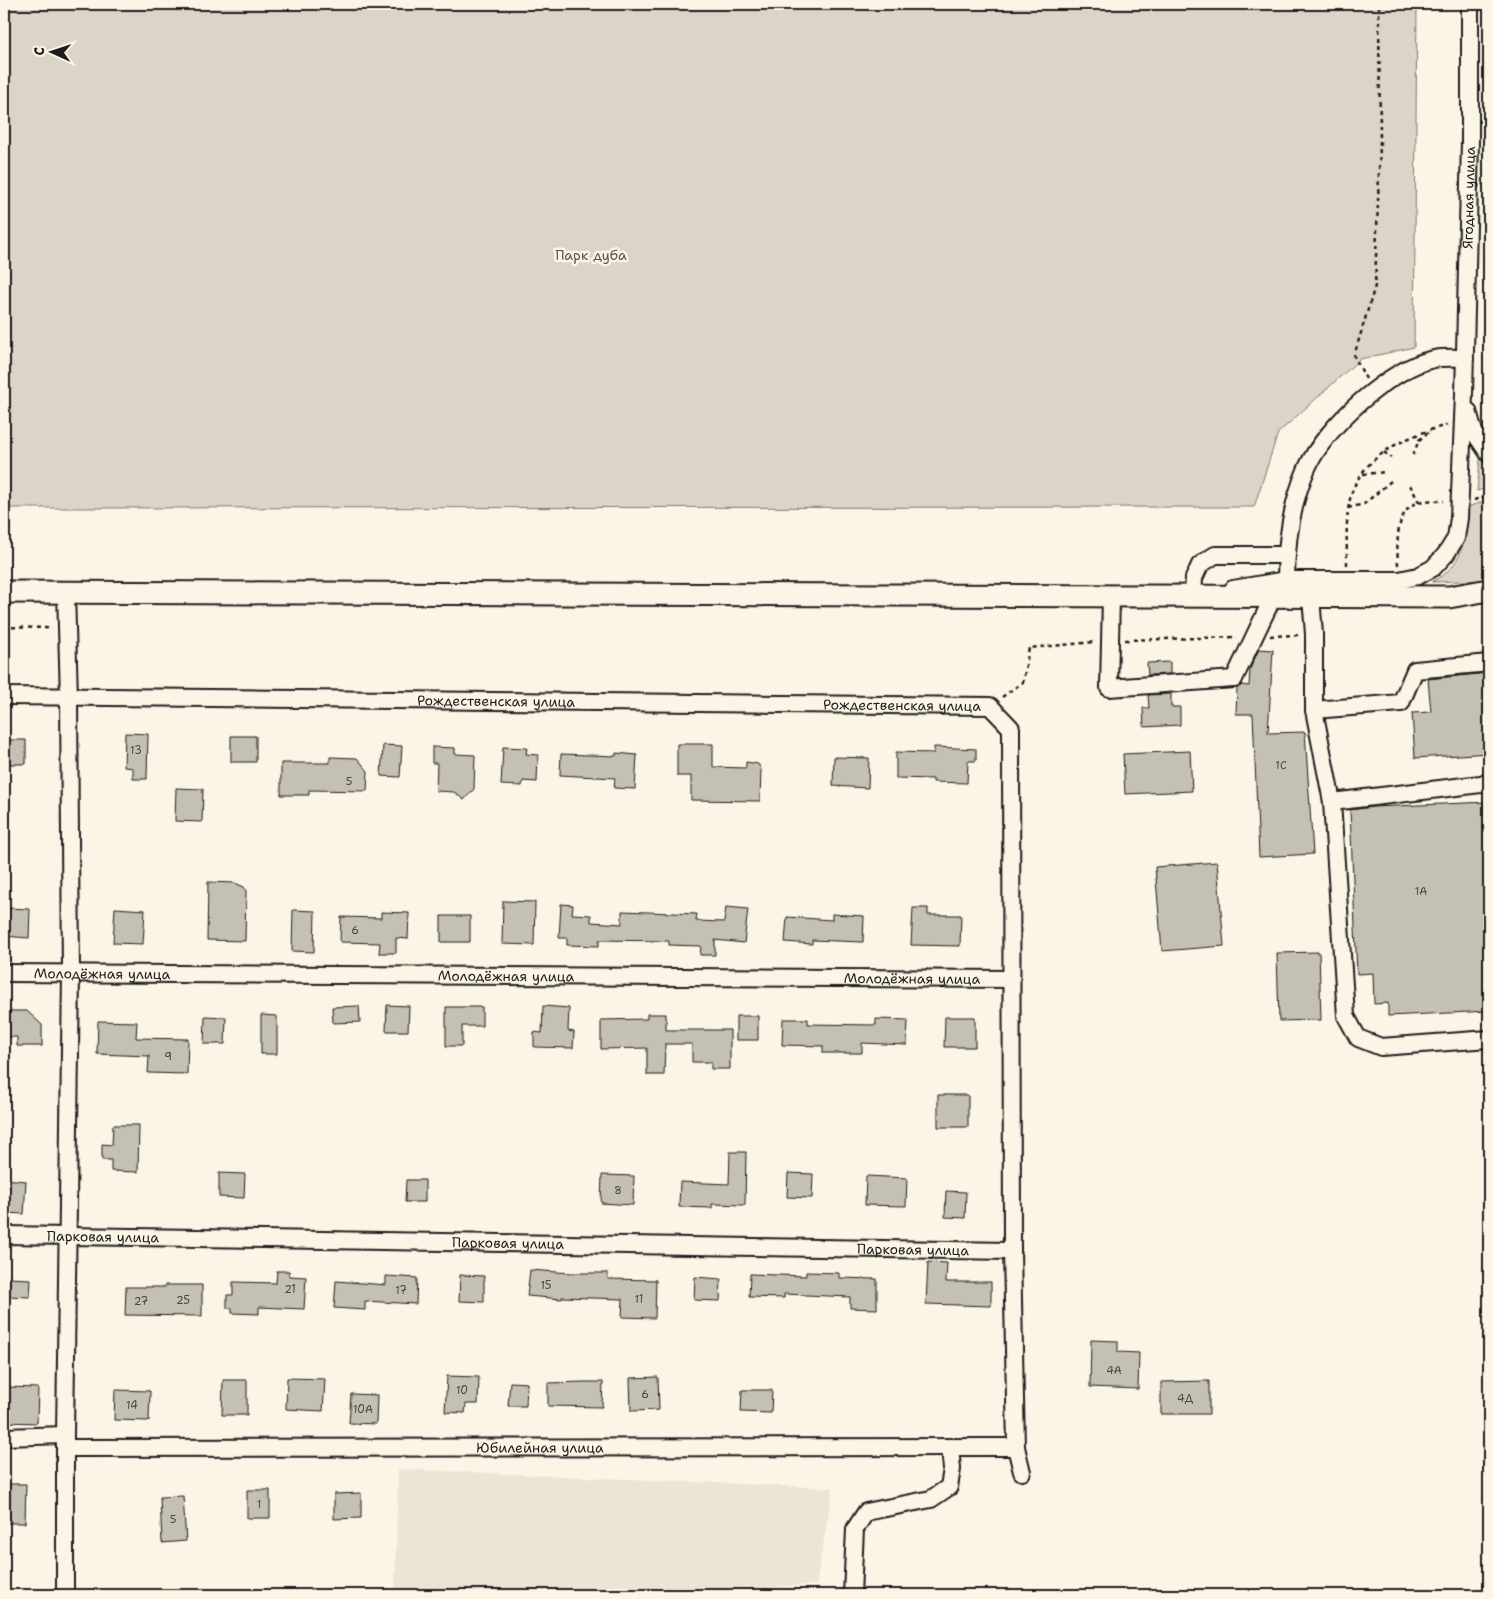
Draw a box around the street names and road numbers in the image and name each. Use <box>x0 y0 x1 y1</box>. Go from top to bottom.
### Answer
street label: Ягодная улица <box>1458 146 1479 249</box>
street label: Рождественская улица <box>417 691 575 711</box>
street label: Рождественская улица <box>823 695 981 715</box>
street label: Молодёжная улица <box>34 964 171 983</box>
street label: Молодёжная улица <box>438 967 575 985</box>
street label: Молодёжная улица <box>844 969 981 988</box>
street label: Парковая улица <box>47 1227 160 1246</box>
street label: Парковая улица <box>452 1233 564 1253</box>
street label: Парковая улица <box>857 1240 969 1259</box>
street label: Юбилейная улица <box>476 1438 604 1457</box>

